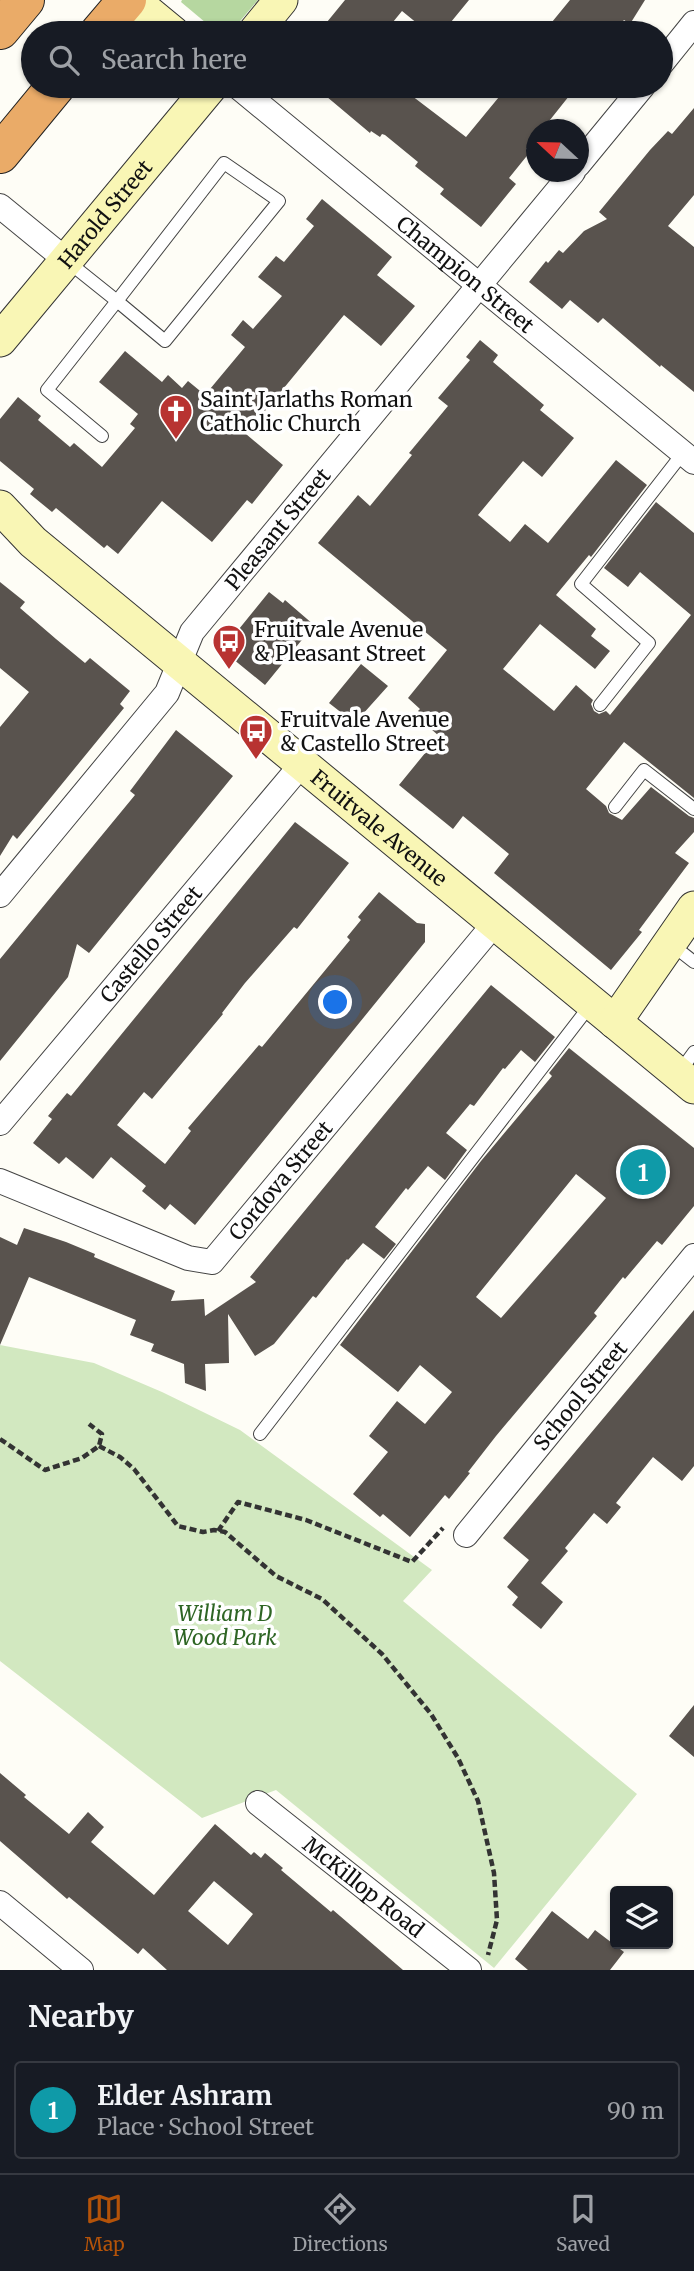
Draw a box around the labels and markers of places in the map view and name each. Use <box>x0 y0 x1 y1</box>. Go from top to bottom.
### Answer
place label: Saint Jarlaths Roman Catholic Church <box>200 386 413 437</box>
church icon: Saint Jarlaths Roman Catholic Church <box>157 392 195 441</box>
place label: Fruitvale Avenue & Pleasant Street <box>254 616 426 667</box>
bus stop icon: Fruitvale Avenue & Pleasant Street <box>210 622 248 671</box>
place label: Fruitvale Avenue & Castello Street <box>280 706 449 757</box>
bus stop icon: Fruitvale Avenue & Castello Street <box>237 712 275 761</box>
pin: 1 <box>620 1146 666 1198</box>

